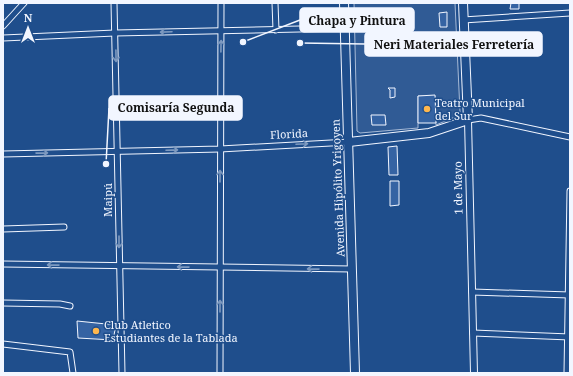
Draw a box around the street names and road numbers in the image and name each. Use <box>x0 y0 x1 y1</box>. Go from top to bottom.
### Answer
street label: Avenida Hipólito Yrigoyen <box>328 119 347 257</box>
street label: Florida <box>270 125 308 142</box>
street label: 1 de Mayo <box>450 161 465 215</box>
street label: Maipú <box>100 183 115 217</box>

